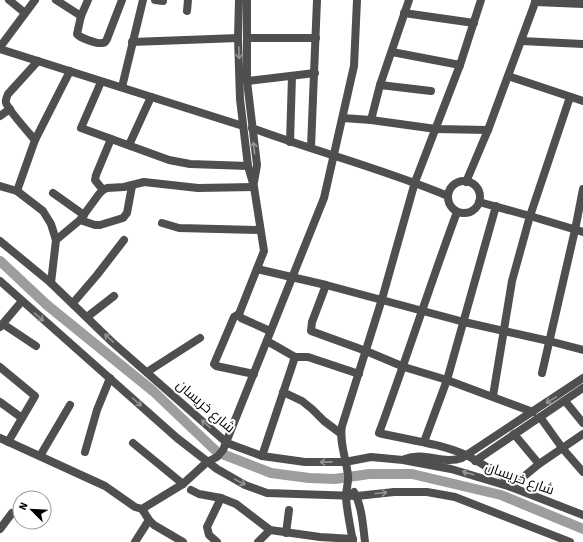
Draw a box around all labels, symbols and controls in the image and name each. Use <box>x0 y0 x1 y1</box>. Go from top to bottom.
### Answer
one-way arrow <box>235 46 243 59</box>
one-way arrow <box>250 142 258 155</box>
one-way arrow <box>34 312 45 321</box>
one-way arrow <box>104 333 114 343</box>
street label: شارع خريسان <box>172 376 239 438</box>
one-way arrow <box>545 397 557 405</box>
one-way arrow <box>132 398 142 407</box>
one-way arrow <box>200 420 211 429</box>
street label: شارع خريسان <box>482 457 557 501</box>
one-way arrow <box>320 458 333 466</box>
one-way arrow <box>461 469 474 477</box>
one-way arrow <box>234 478 246 486</box>
north arrow <box>12 490 52 530</box>
one-way arrow <box>374 490 387 497</box>
text: N <box>15 500 32 513</box>

